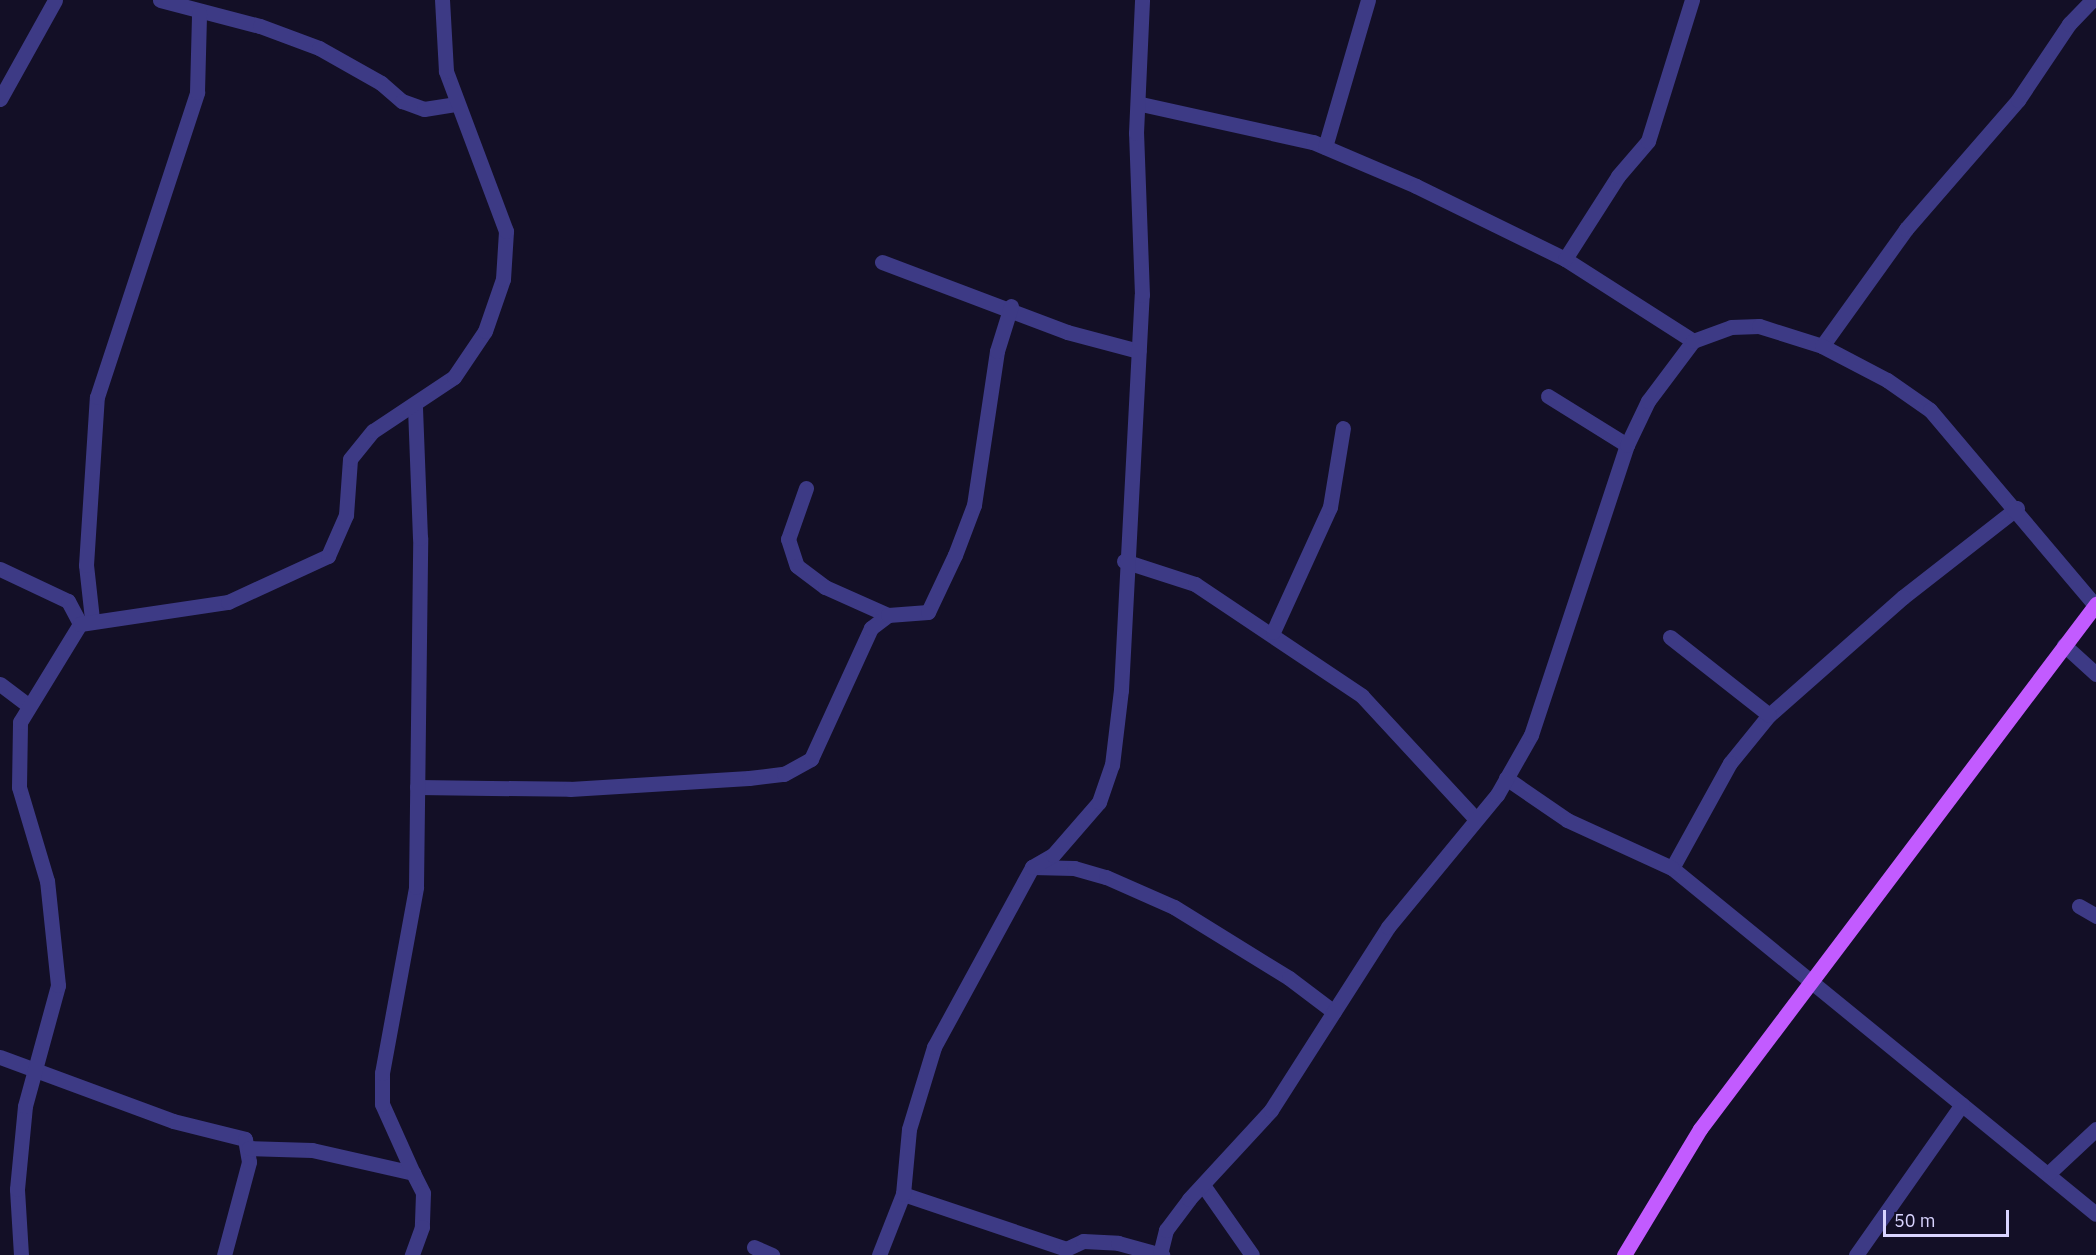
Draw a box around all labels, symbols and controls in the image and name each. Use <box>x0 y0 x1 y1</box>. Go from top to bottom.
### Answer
scale bar <box>1886 1198 2012 1236</box>
text: 50 m <box>1894 1209 1936 1232</box>

